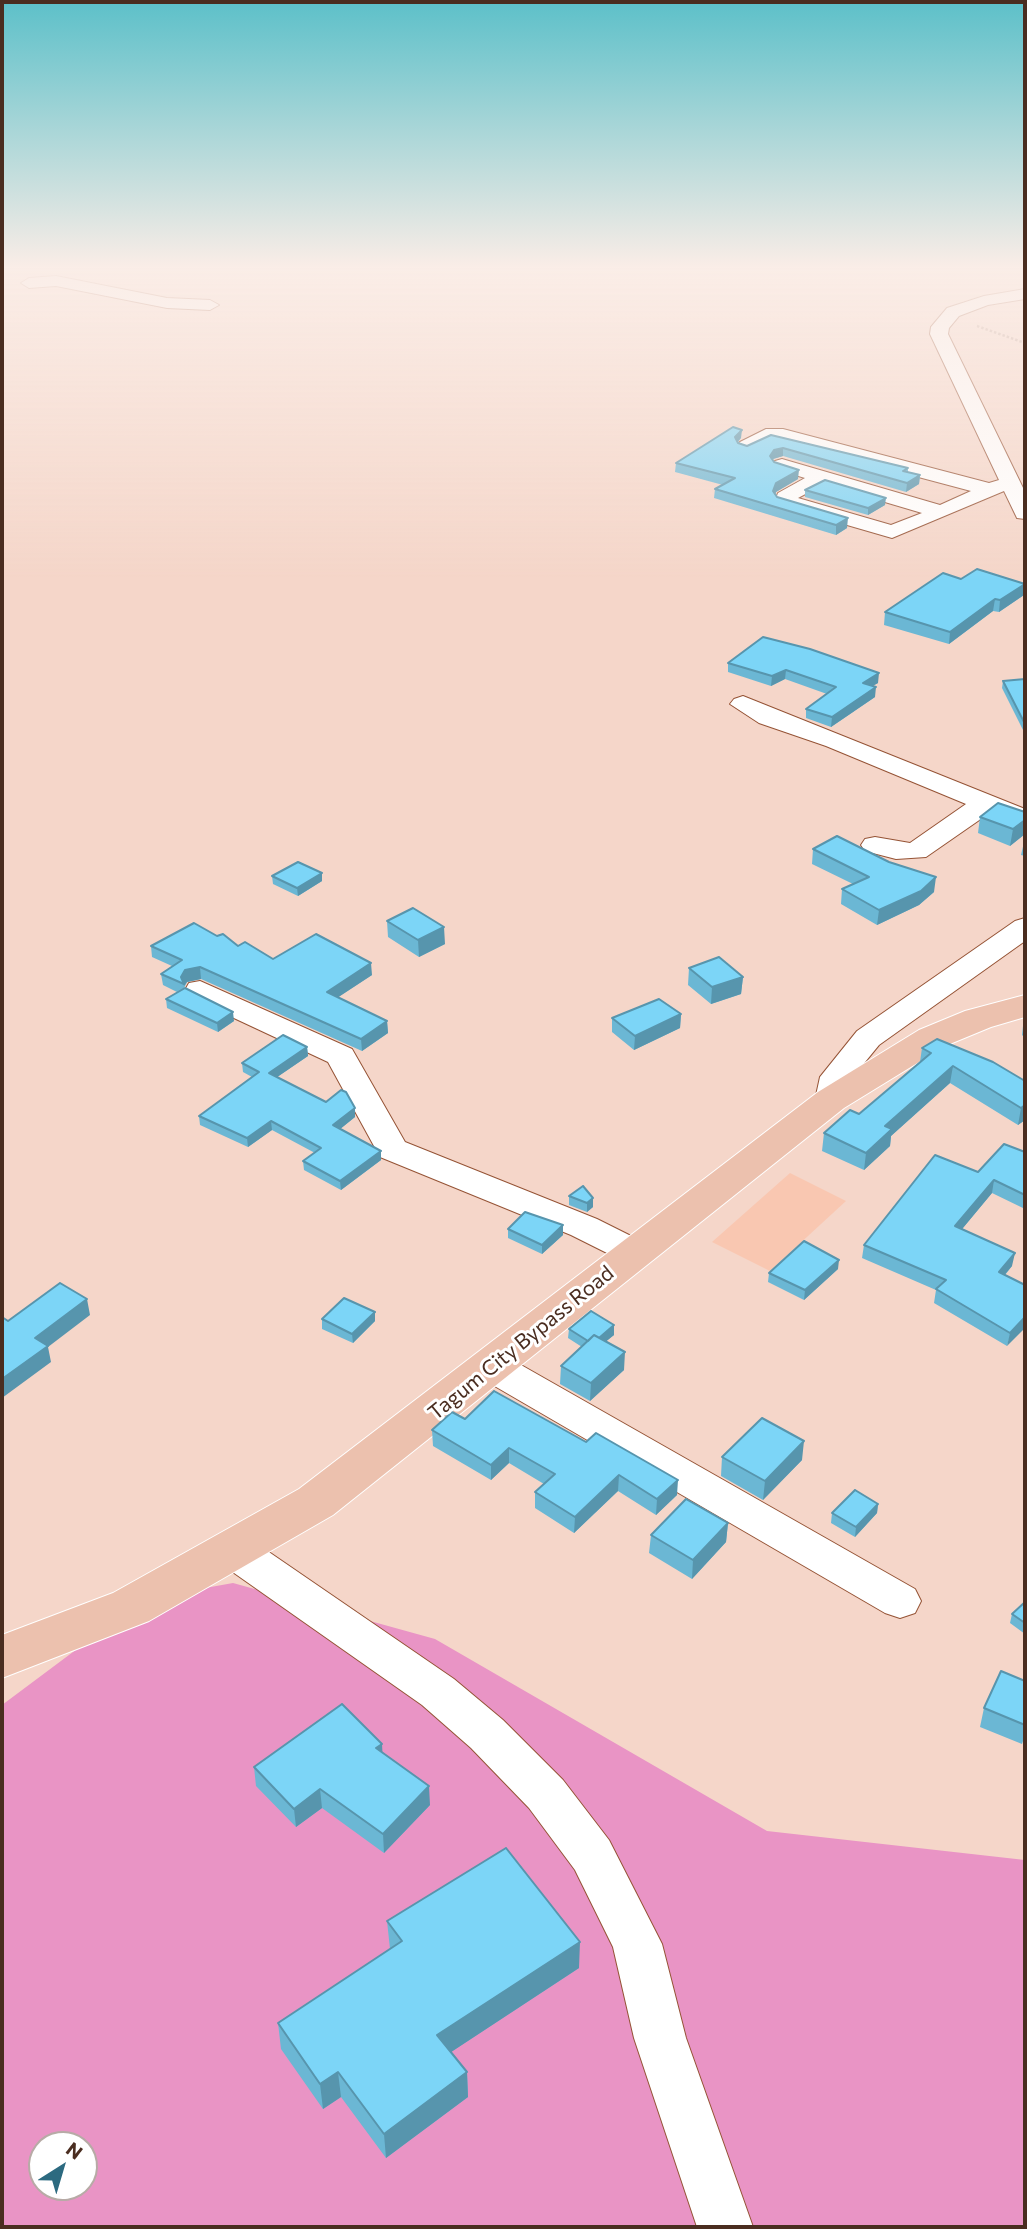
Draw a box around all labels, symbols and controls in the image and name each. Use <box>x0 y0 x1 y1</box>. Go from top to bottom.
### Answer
street label: Tagum City Bypass Road <box>423 1260 619 1426</box>
north arrow <box>28 2131 98 2201</box>
text: N <box>62 2137 87 2164</box>

